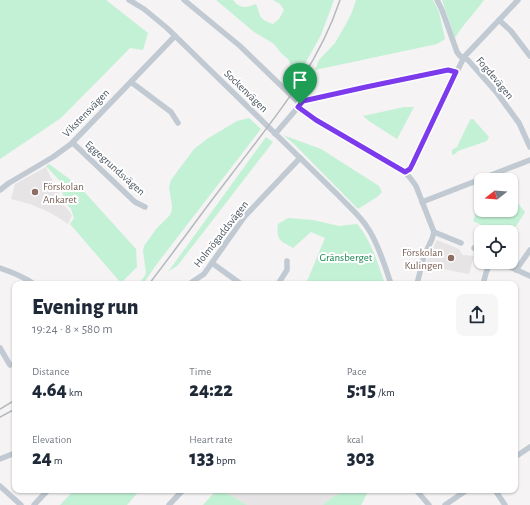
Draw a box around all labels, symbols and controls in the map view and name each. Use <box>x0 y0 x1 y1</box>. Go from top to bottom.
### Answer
street label: Fogdevägen <box>474 55 516 101</box>
pin <box>283 63 317 104</box>
street label: Sockenvägen <box>222 68 270 114</box>
icon: arrive <box>289 69 311 91</box>
street label: Vikstensvägen <box>61 87 111 139</box>
street label: Eggegrundsvägen <box>83 138 147 198</box>
north arrow <box>474 173 518 217</box>
map controls <box>474 173 518 269</box>
place label: Förskolan Ankaret <box>43 181 84 205</box>
marker: Förskolan Ankaret <box>30 187 40 197</box>
street label: Holmögaddsvägen <box>192 199 250 269</box>
button: locate <box>474 225 518 269</box>
place label: Förskolan Kulingen <box>402 247 443 271</box>
park label: Gränsberget <box>320 252 373 263</box>
marker: Förskolan Kulingen <box>446 253 456 263</box>
button: share <box>456 294 498 336</box>
text: Evening run <box>32 296 139 318</box>
text: 19:24 · 8 × 580 m <box>32 323 113 336</box>
text: Distance <box>32 366 69 377</box>
text: Time <box>189 366 211 377</box>
text: Pace <box>347 366 366 377</box>
text: 4.64 <box>32 380 67 400</box>
text: 24:22 <box>189 380 233 400</box>
text: 5:15 <box>347 380 376 400</box>
text: km <box>67 387 83 398</box>
text: /km <box>376 387 395 398</box>
text: Elevation <box>32 434 72 445</box>
text: Heart rate <box>189 434 233 445</box>
text: kcal <box>347 434 363 445</box>
text: 24 <box>32 448 52 468</box>
text: 133 <box>189 448 214 468</box>
text: 303 <box>347 448 375 468</box>
text: m <box>52 455 63 466</box>
text: bpm <box>214 455 236 466</box>

